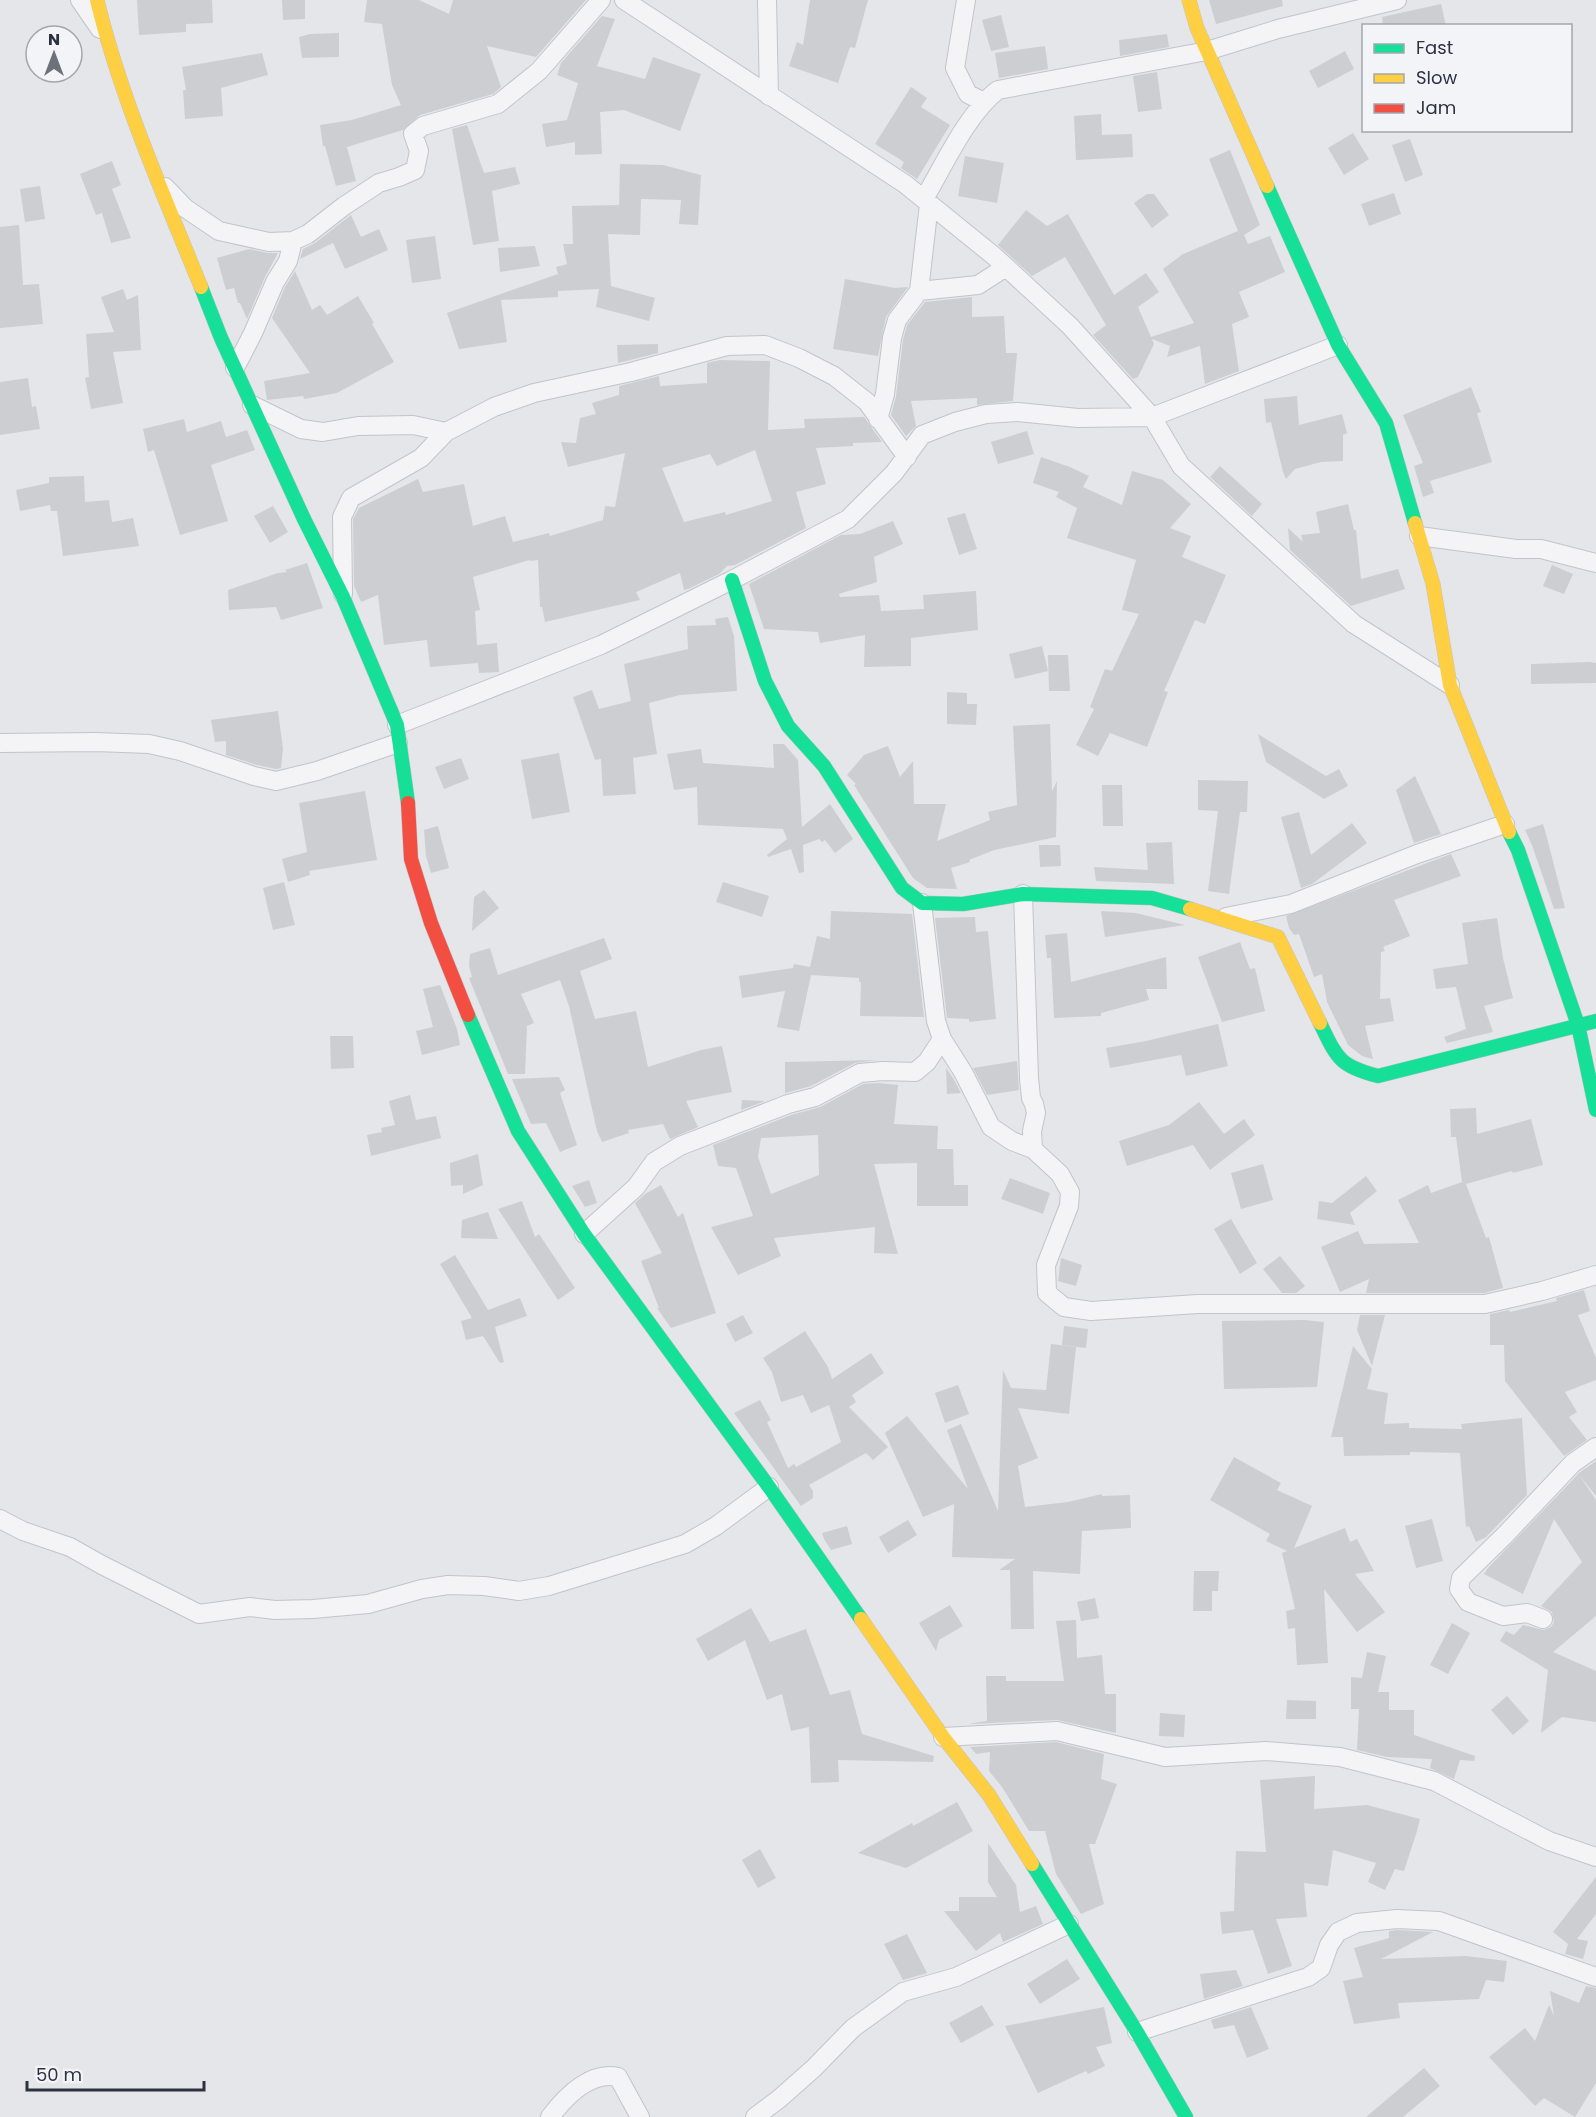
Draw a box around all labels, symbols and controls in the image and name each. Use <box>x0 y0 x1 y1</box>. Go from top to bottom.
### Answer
north arrow <box>24 24 84 84</box>
legend <box>1362 24 1572 132</box>
text: N <box>48 28 60 51</box>
text: Fast <box>1416 35 1453 60</box>
text: Slow <box>1416 65 1458 90</box>
text: Jam <box>1416 95 1456 120</box>
scale bar <box>27 2054 204 2092</box>
text: 50 m <box>36 2062 82 2087</box>

